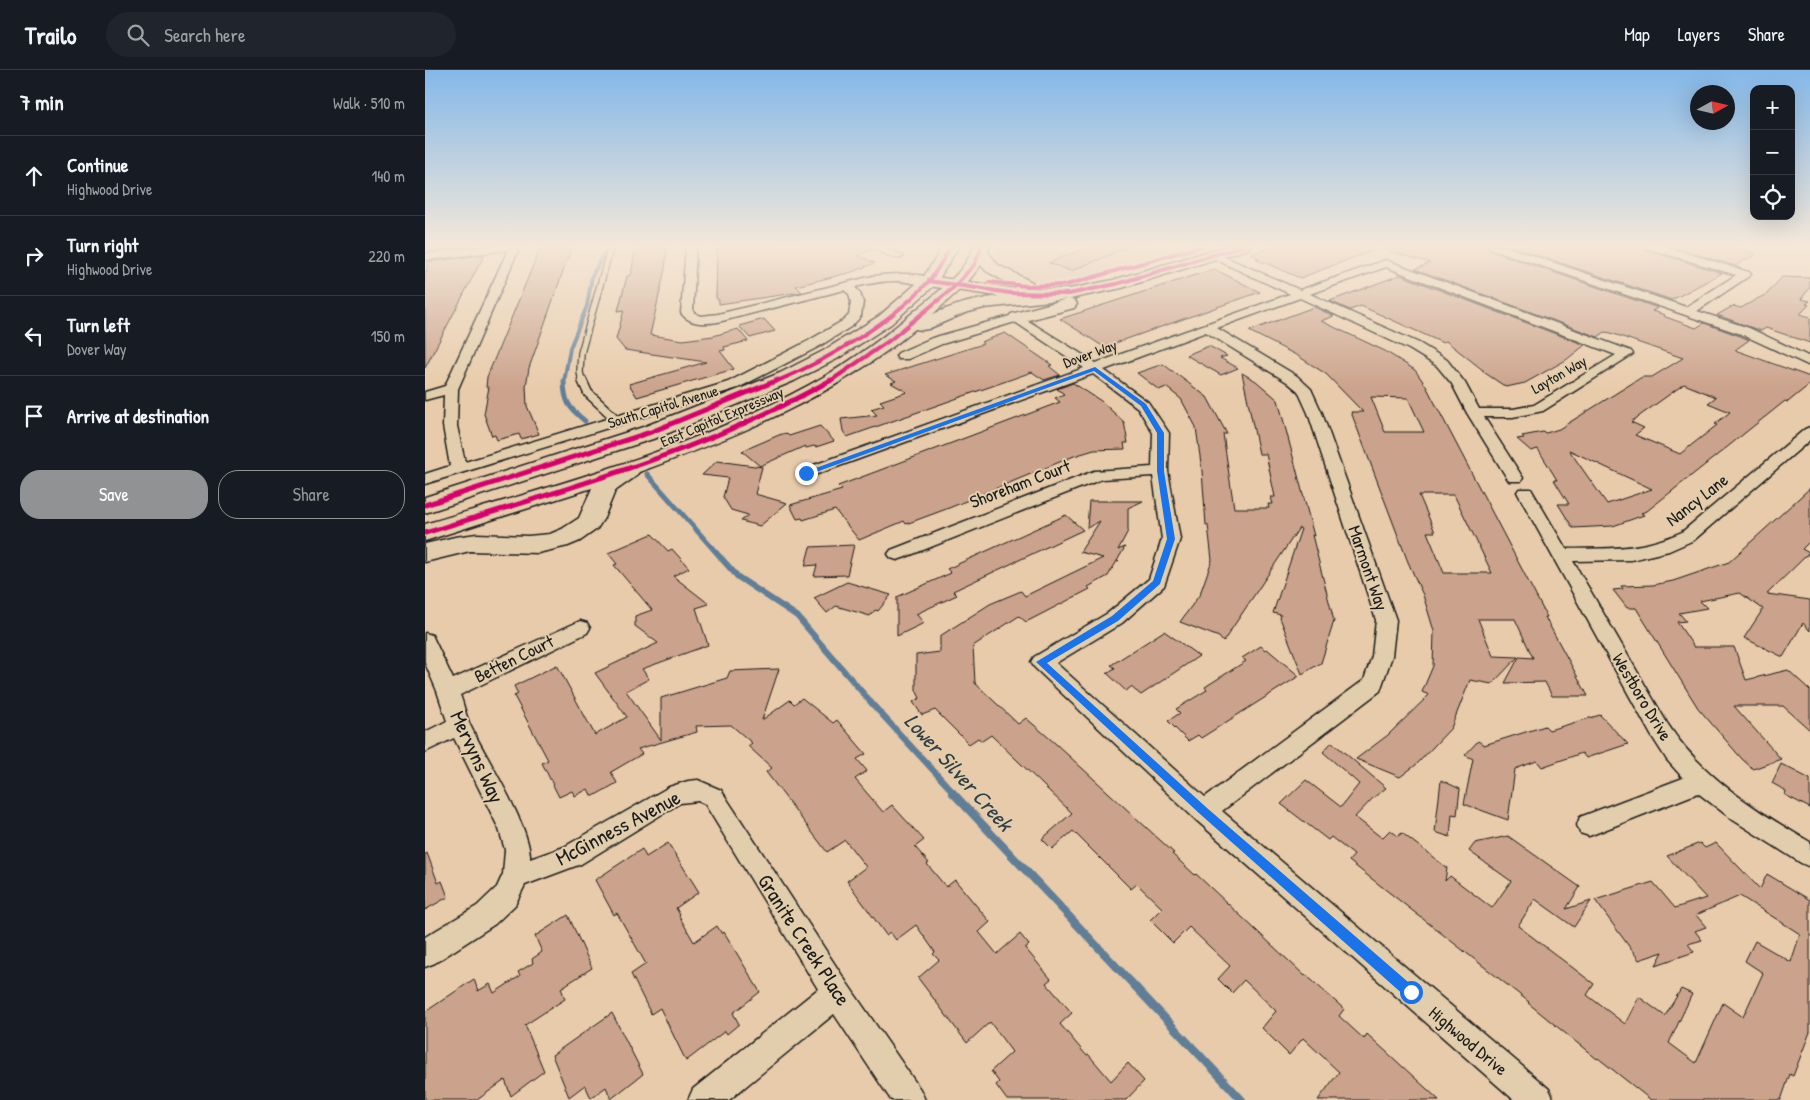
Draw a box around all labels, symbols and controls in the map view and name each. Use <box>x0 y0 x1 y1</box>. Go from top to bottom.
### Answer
search box <box>106 12 456 57</box>
text: Trailo <box>25 19 76 51</box>
icon: search <box>124 21 152 49</box>
text: Search here <box>164 22 246 48</box>
text: Map <box>1624 22 1650 47</box>
text: Layers <box>1678 22 1720 47</box>
text: Share <box>1748 22 1785 47</box>
north arrow <box>1690 85 1735 130</box>
map controls <box>1750 85 1795 220</box>
button: + <box>1750 85 1795 130</box>
text: 7 min <box>20 88 64 117</box>
text: Walk · 510 m <box>333 92 405 114</box>
button: − <box>1750 130 1795 175</box>
text: Continue <box>67 152 128 178</box>
icon: ahead <box>20 162 48 190</box>
text: 140 m <box>371 165 405 187</box>
button: locate <box>1750 175 1795 220</box>
text: Highwood Drive <box>67 178 152 200</box>
text: Turn right <box>67 232 138 258</box>
icon: right <box>20 242 48 270</box>
text: 220 m <box>368 245 405 267</box>
text: Highwood Drive <box>67 258 152 280</box>
text: Turn left <box>67 312 130 338</box>
icon: left <box>20 322 48 350</box>
text: 150 m <box>371 325 405 347</box>
street label: Dover Way <box>1060 334 1120 373</box>
text: Dover Way <box>67 338 127 360</box>
street label: Layton Way <box>1527 350 1590 399</box>
street label: South Capitol Avenue <box>605 380 721 433</box>
street label: East Capitol Expressway <box>657 381 787 452</box>
icon: arrive <box>20 402 48 430</box>
text: Arrive at destination <box>67 403 209 429</box>
street label: Shoreham Court <box>966 453 1074 514</box>
route end <box>795 462 818 485</box>
street label: Nancy Lane <box>1660 467 1733 532</box>
button: Save <box>20 470 208 519</box>
button: Share <box>218 470 405 519</box>
street label: Marmont Way <box>1342 522 1395 614</box>
street label: Betten Court <box>470 628 558 689</box>
street label: Westboro Drive <box>1606 648 1678 745</box>
street label: Mervyns Way <box>443 706 511 808</box>
water label: Lower Silver Creek <box>898 707 1021 839</box>
street label: McGinness Avenue <box>550 783 685 873</box>
street label: Granite Creek Place <box>751 868 858 1011</box>
route start <box>1400 981 1423 1004</box>
street label: Highwood Drive <box>1424 1000 1513 1081</box>

